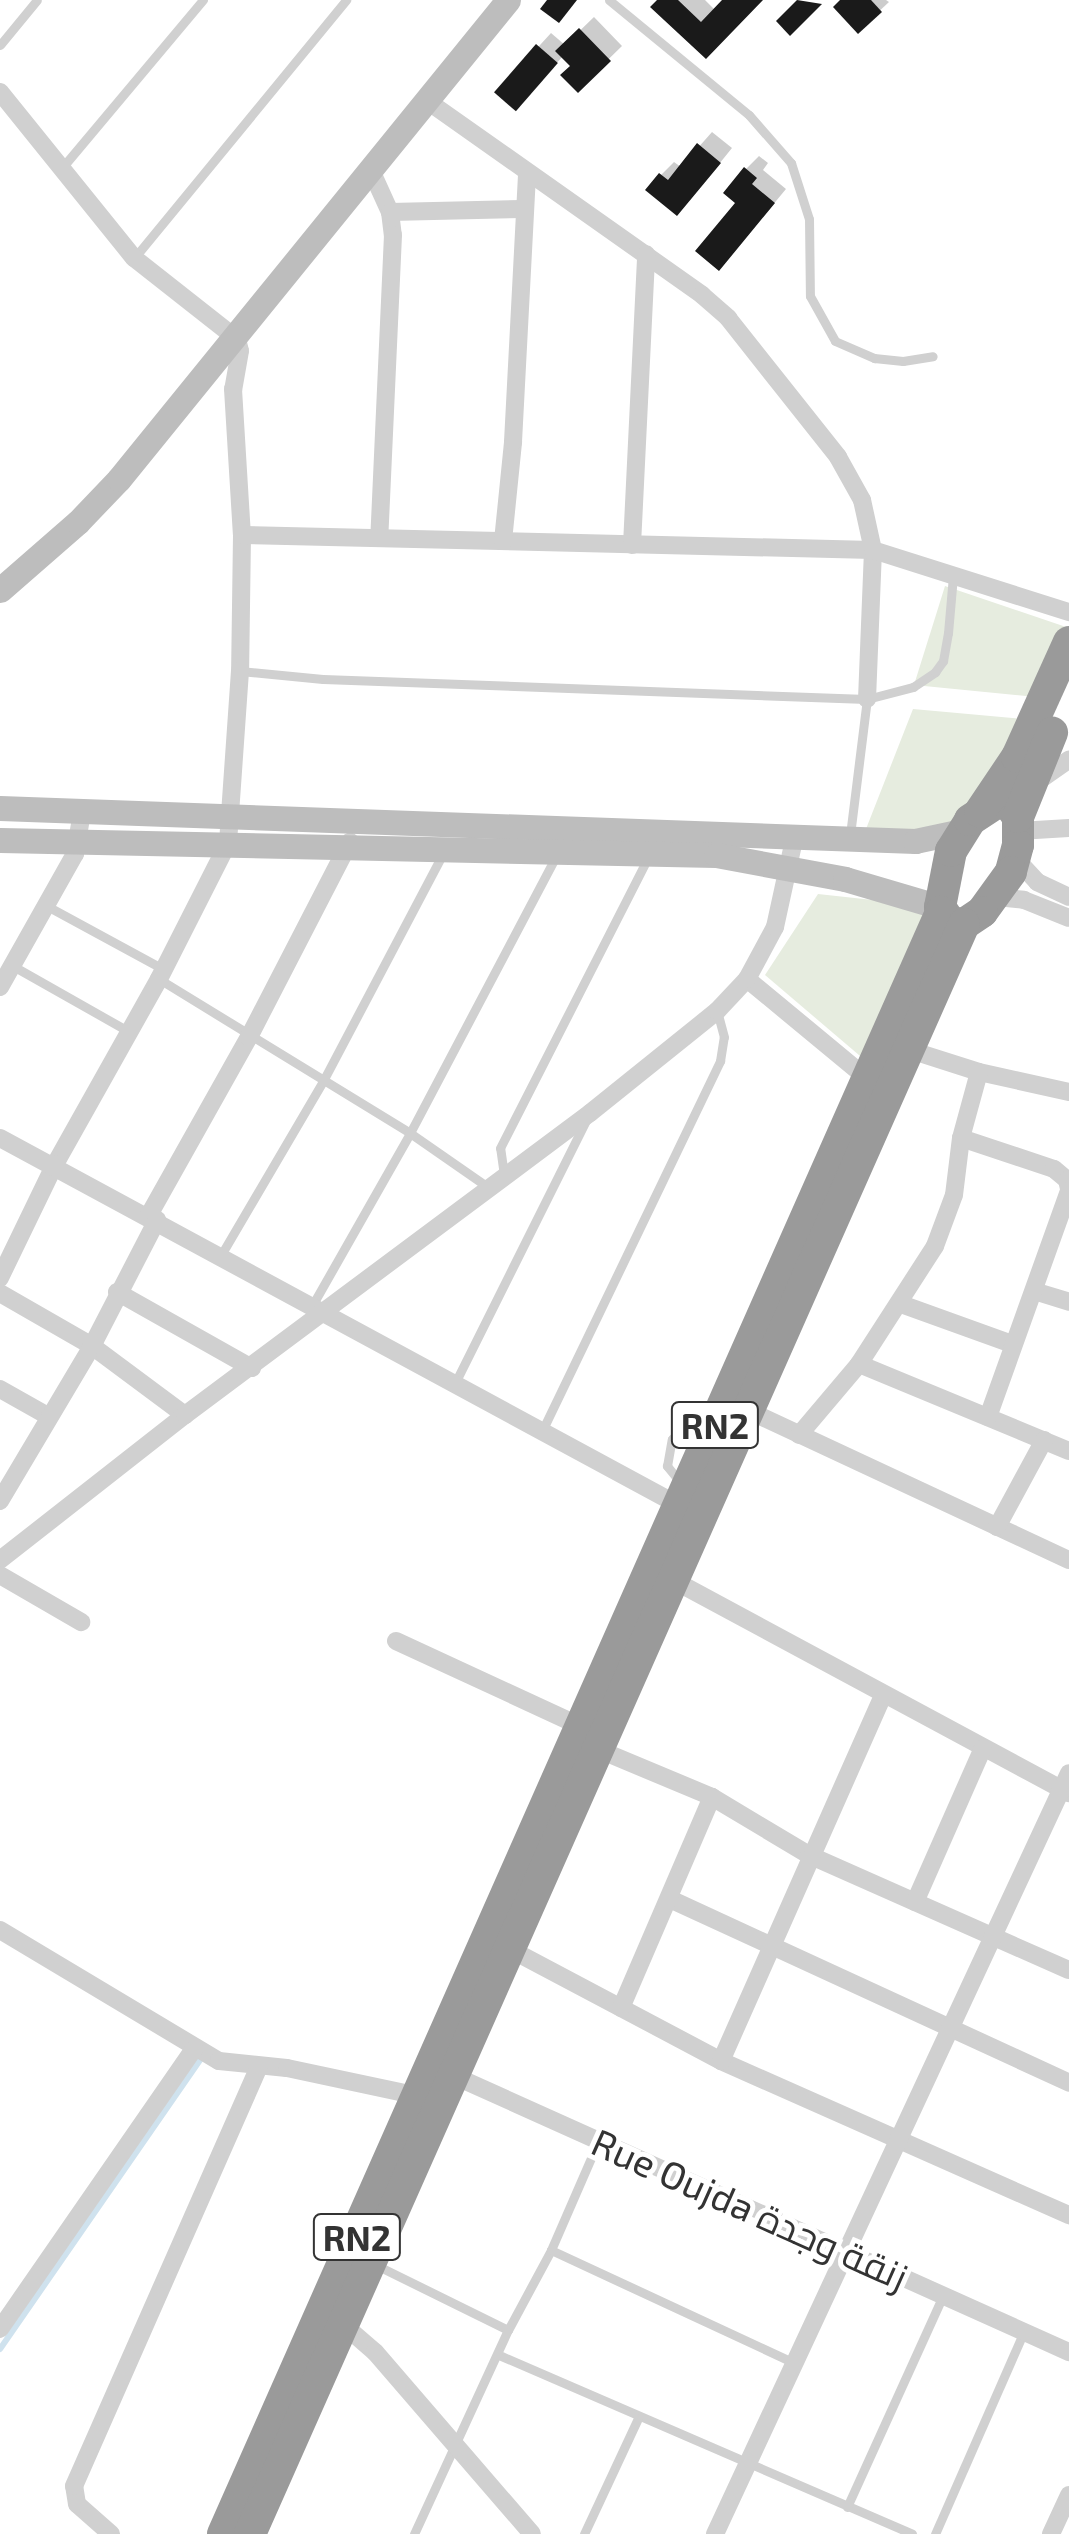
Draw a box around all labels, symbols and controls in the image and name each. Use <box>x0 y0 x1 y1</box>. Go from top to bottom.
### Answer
road number: RN2 <box>670 1395 760 1455</box>
street label: Rue Oujda زنقة وجدة <box>585 2119 915 2299</box>
road number: RN2 <box>312 2207 402 2267</box>

